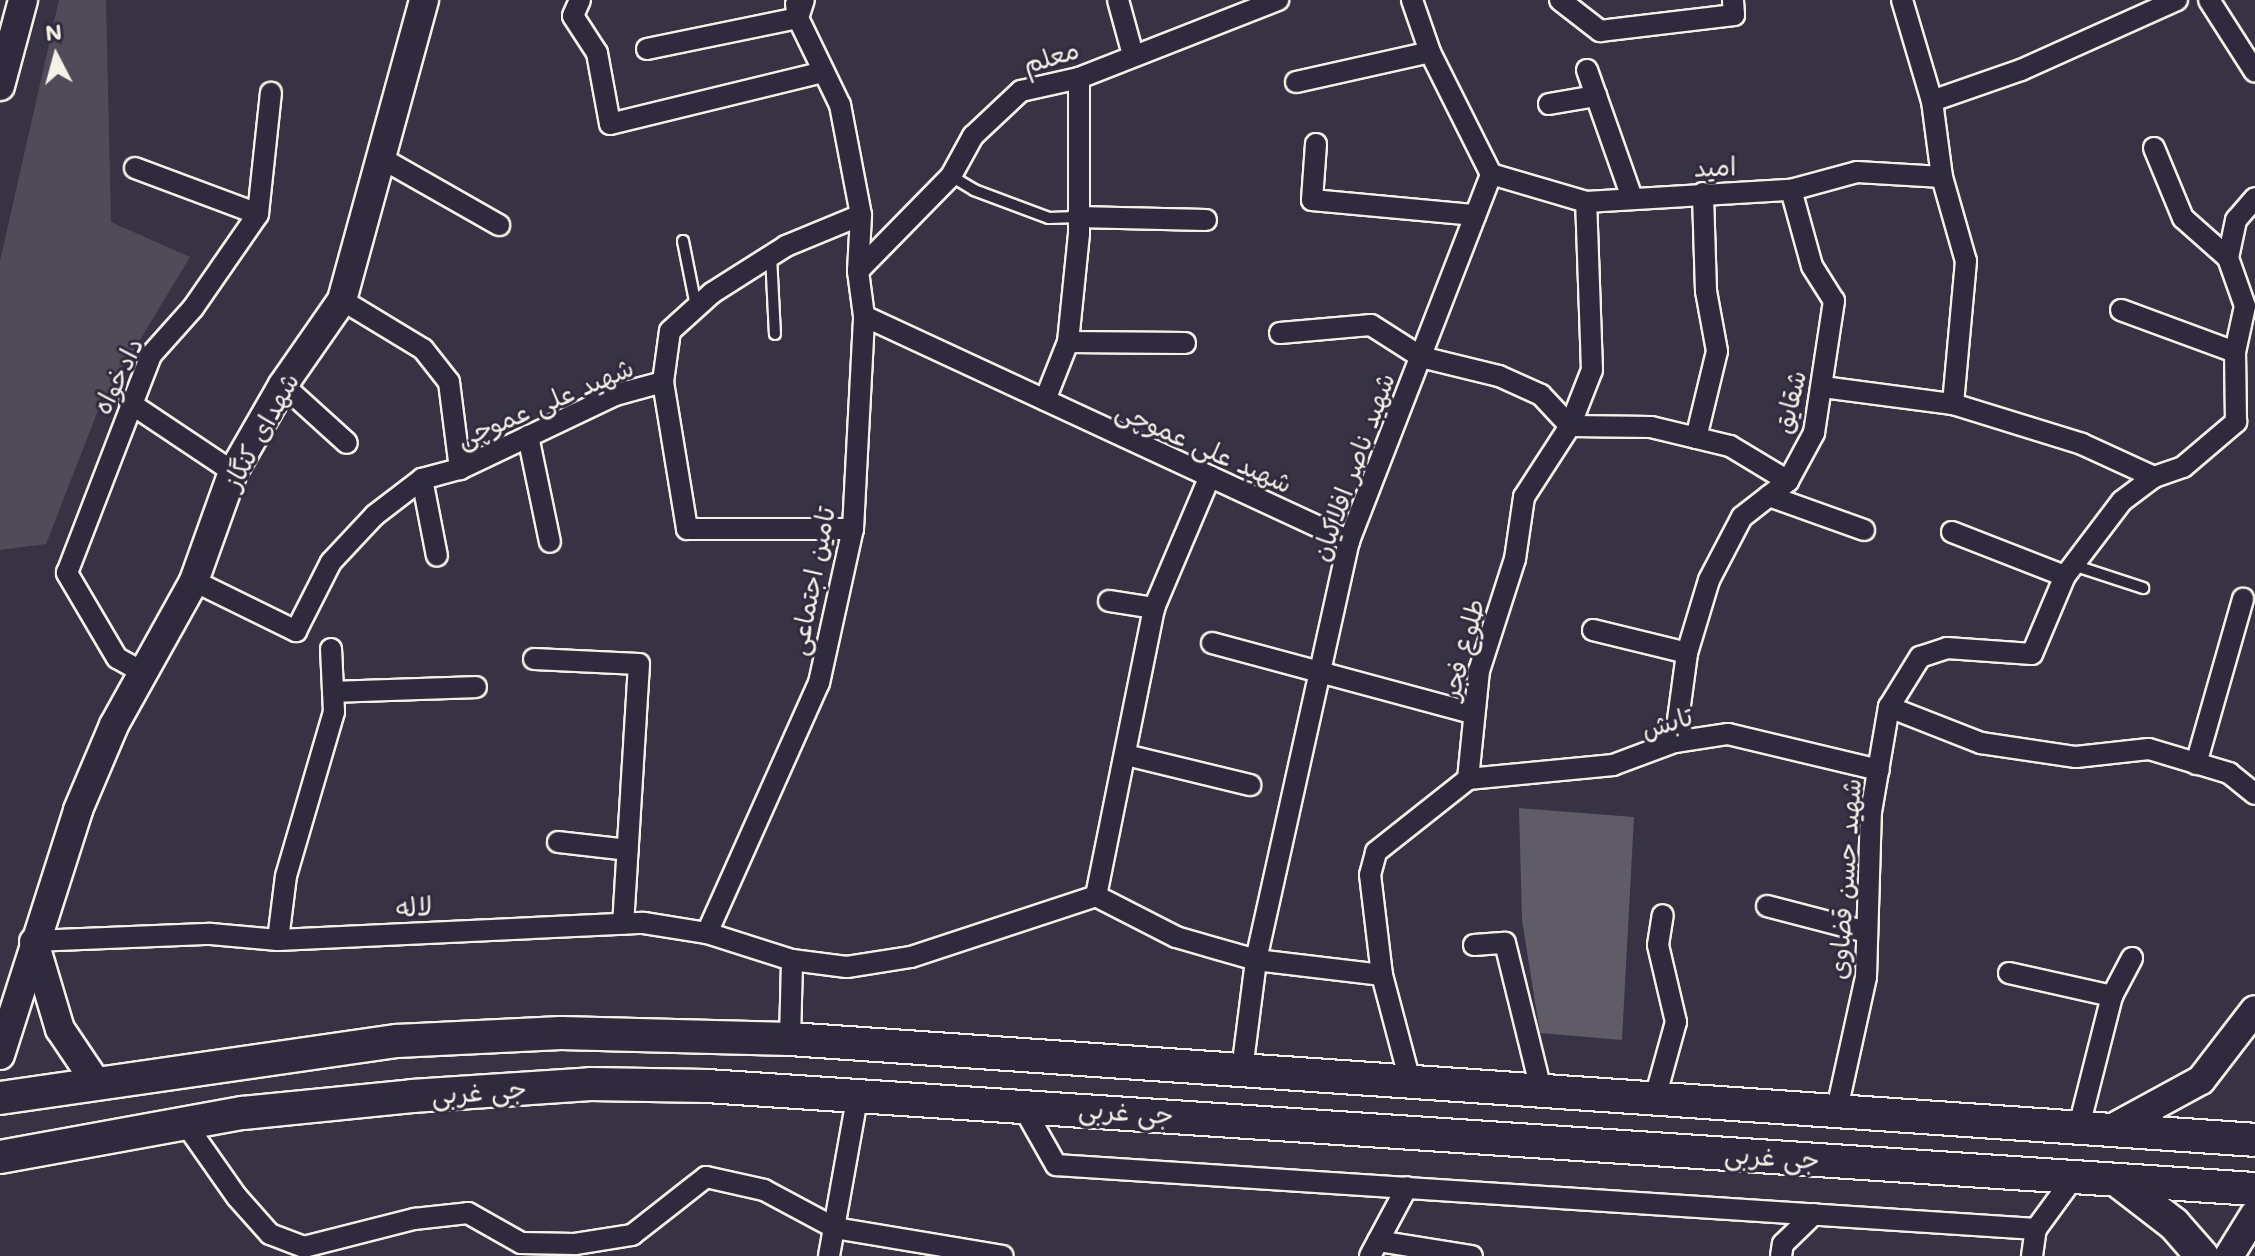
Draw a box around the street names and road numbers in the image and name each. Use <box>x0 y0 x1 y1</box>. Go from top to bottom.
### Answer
street label: معلم <box>1019 34 1083 80</box>
street label: امید <box>1693 151 1737 183</box>
street label: دادخواه <box>86 333 150 419</box>
street label: شهید علی عموچی <box>452 352 638 454</box>
street label: شهدای کنگاز <box>216 367 306 495</box>
street label: شقایق <box>1767 367 1813 437</box>
street label: شهید ناصر افلاکیان <box>1304 369 1402 565</box>
street label: شهید علی عموچی <box>1111 394 1297 500</box>
street label: تامین اجتماعی <box>782 504 842 658</box>
street label: طلوع فجر <box>1435 595 1491 703</box>
street label: تابش <box>1638 700 1696 746</box>
street label: شهید حسن قضاوی <box>1822 777 1868 981</box>
street label: لاله <box>395 890 433 924</box>
street label: جی غربی <box>430 1073 528 1111</box>
street label: جی غربی <box>1077 1093 1175 1131</box>
street label: جی غربی <box>1723 1138 1821 1176</box>

